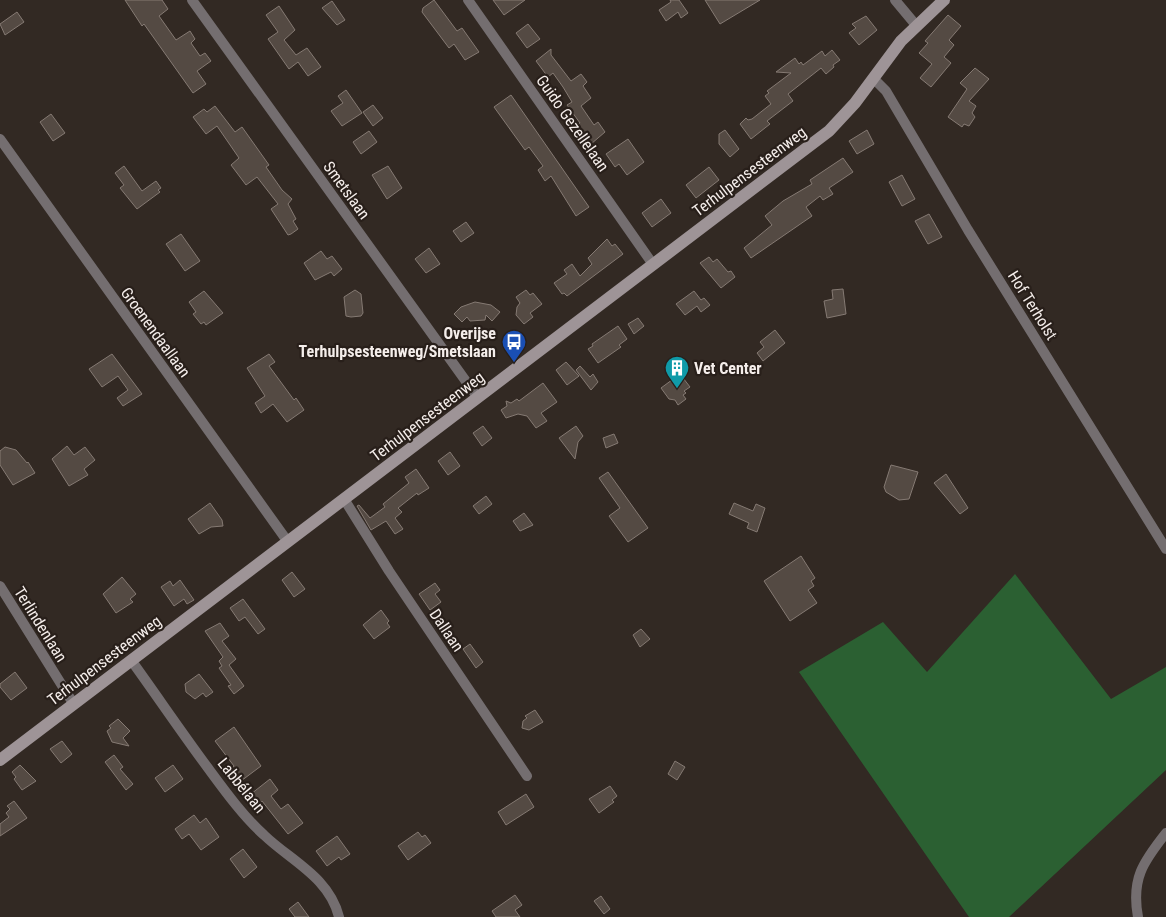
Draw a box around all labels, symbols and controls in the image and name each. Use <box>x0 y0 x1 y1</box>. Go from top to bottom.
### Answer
street label: Guido Gezellelaan <box>532 71 613 175</box>
street label: Terhulpensesteenweg <box>689 122 810 220</box>
street label: Smetslaan <box>319 158 374 223</box>
street label: Hof Terholst <box>1004 267 1061 343</box>
street label: Groenendaallaan <box>117 284 195 381</box>
place label: Overijse Terhulpsesteenweg/Smetslaan <box>299 324 496 361</box>
bus stop icon: Overijse Terhulpsesteenweg/Smetslaan <box>501 329 527 363</box>
building icon: Vet Center <box>664 355 690 389</box>
place label: Vet Center <box>694 359 762 378</box>
street label: Terhulpensesteenweg <box>367 367 488 465</box>
street label: Terlindenlaan <box>10 583 71 665</box>
street label: Dallaan <box>426 605 468 655</box>
street label: Terhulpensesteenweg <box>44 611 165 709</box>
street label: Labbélaan <box>214 754 270 817</box>

